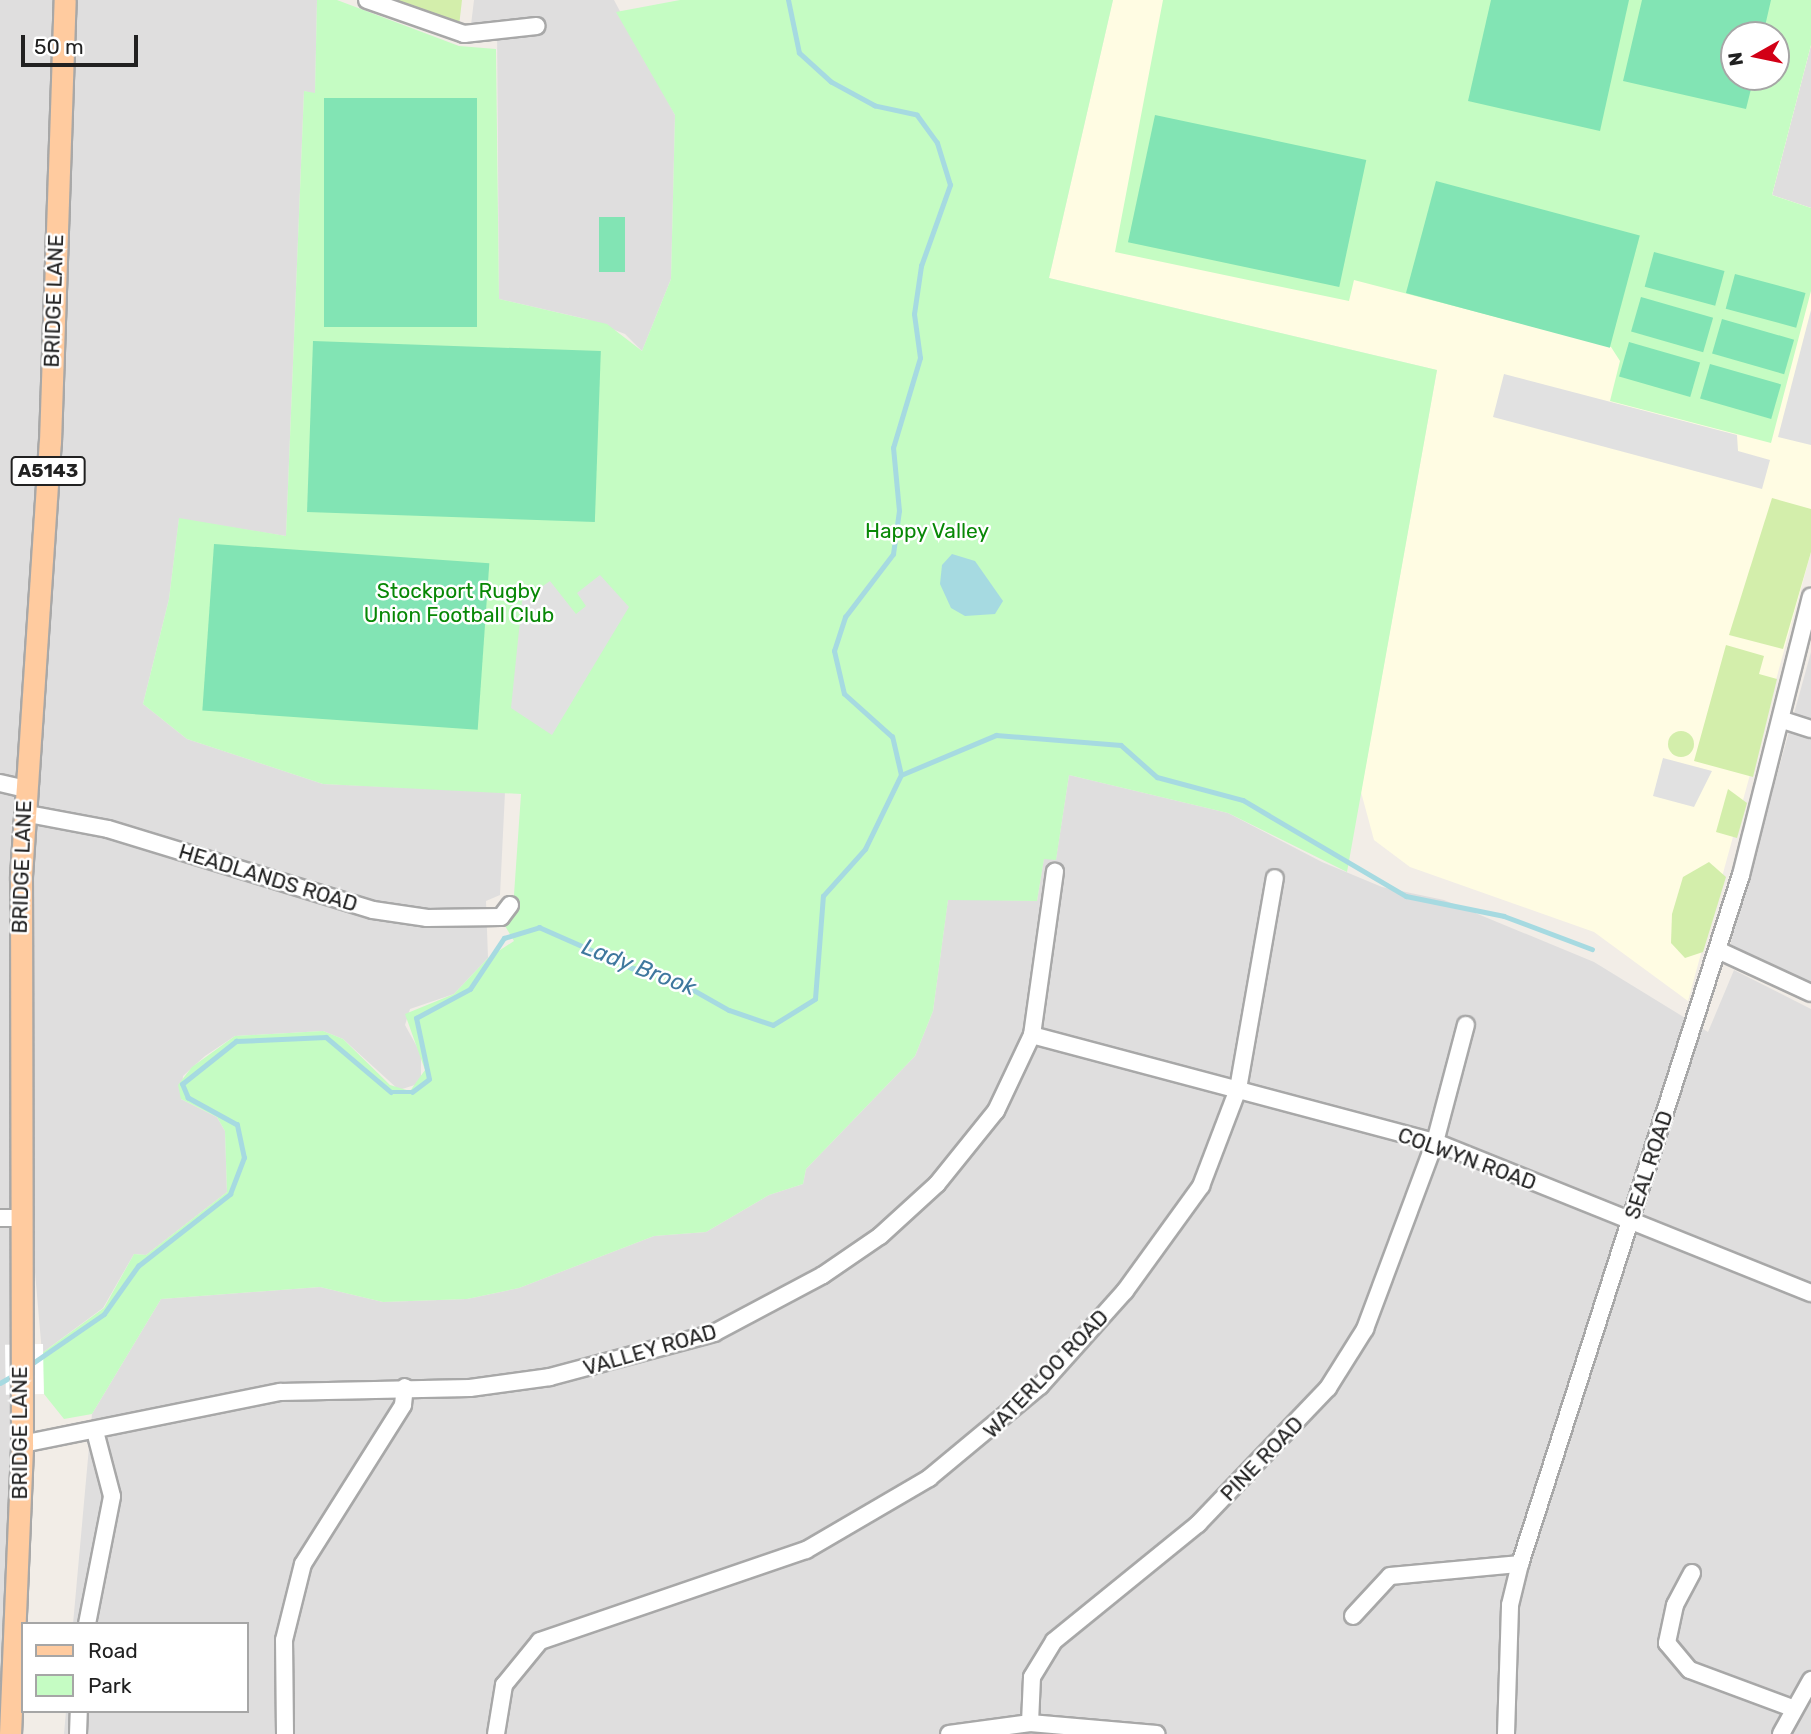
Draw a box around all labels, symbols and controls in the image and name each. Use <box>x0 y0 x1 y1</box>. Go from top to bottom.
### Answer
scale bar <box>24 21 142 65</box>
north arrow <box>1720 21 1790 91</box>
text: 50 m <box>34 34 84 59</box>
text: N <box>1723 51 1748 68</box>
street label: BRIDGE LANE <box>39 234 69 368</box>
road number: A5143 <box>9 456 86 486</box>
park label: Happy Valley <box>864 518 990 544</box>
park label: Stockport Rugby Union Football Club <box>364 578 554 628</box>
street label: BRIDGE LANE <box>7 800 37 934</box>
street label: HEADLANDS ROAD <box>176 839 360 917</box>
water label: Lady Brook <box>578 932 700 1002</box>
street label: SEAL ROAD <box>1620 1107 1678 1223</box>
street label: COLWYN ROAD <box>1394 1122 1540 1196</box>
street label: WATERLOO ROAD <box>978 1305 1114 1443</box>
street label: VALLEY ROAD <box>580 1319 720 1381</box>
street label: BRIDGE LANE <box>7 1366 33 1500</box>
street label: PINE ROAD <box>1215 1411 1309 1507</box>
legend <box>21 1622 248 1713</box>
text: Road <box>88 1638 138 1663</box>
text: Park <box>88 1673 132 1698</box>

